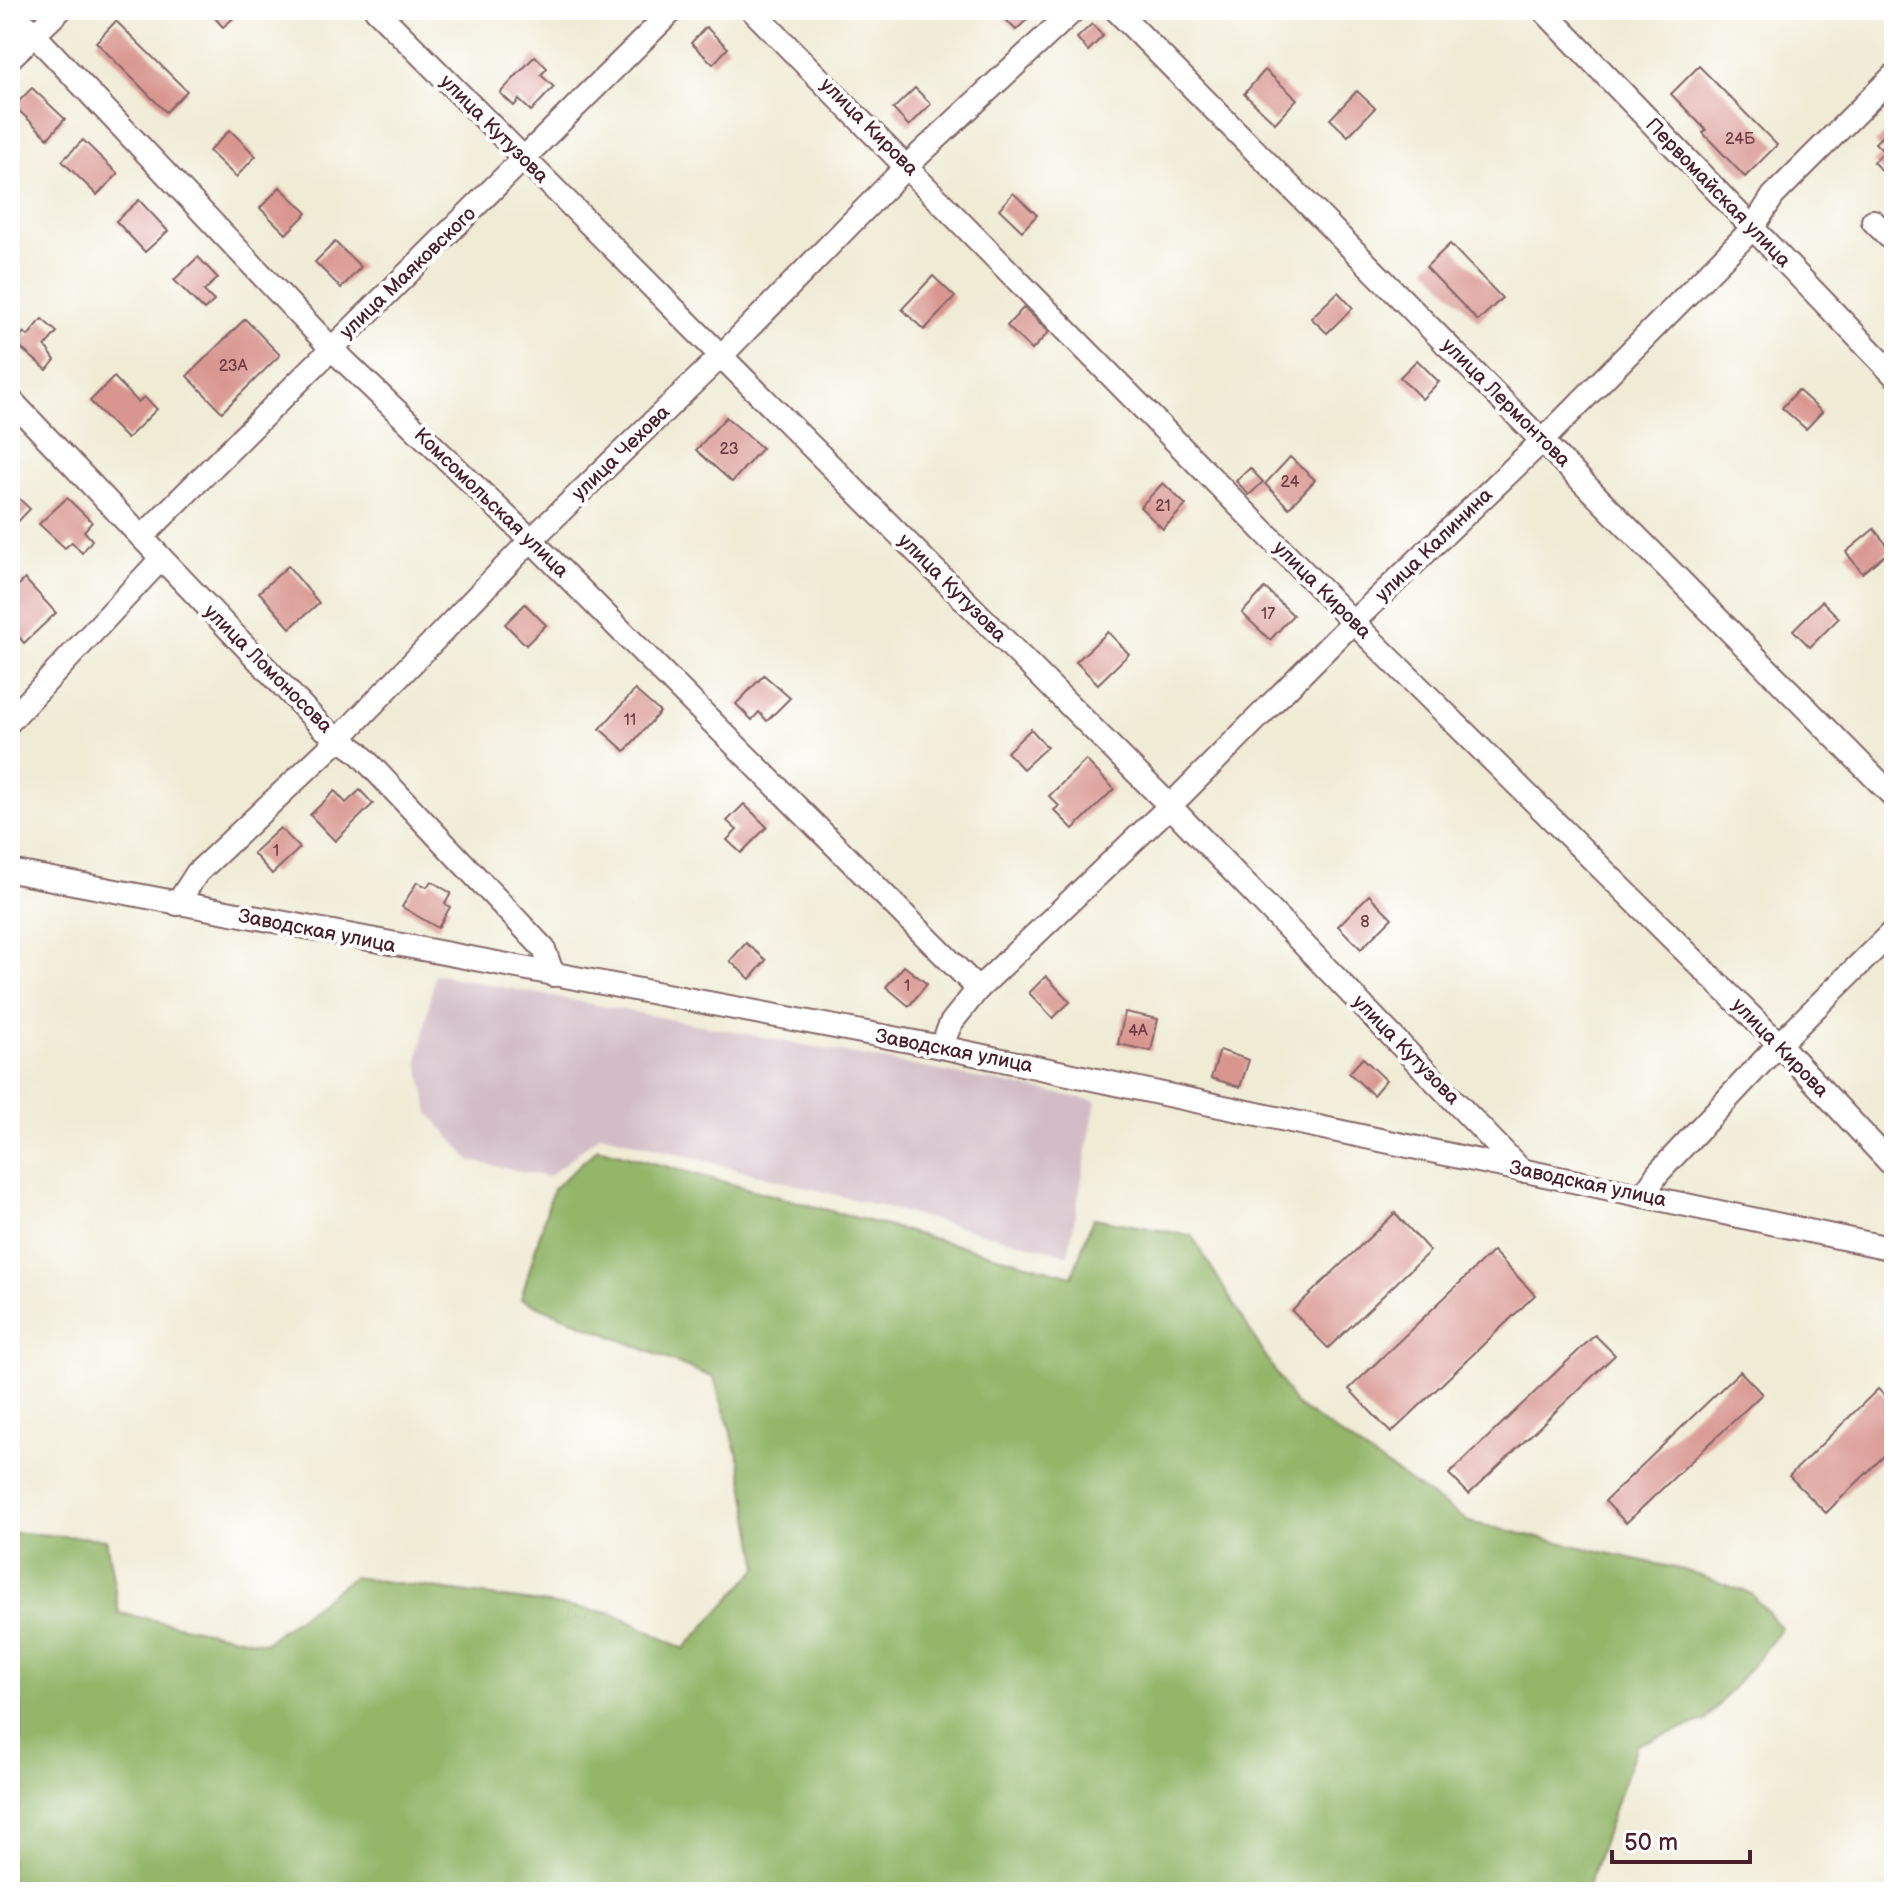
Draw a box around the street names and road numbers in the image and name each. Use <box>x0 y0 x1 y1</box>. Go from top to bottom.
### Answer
street label: улица Кутузова <box>435 70 553 188</box>
street label: улица Кирова <box>815 73 923 181</box>
street label: Первомайская улица <box>1640 113 1796 273</box>
street label: улица Маяковского <box>335 202 481 344</box>
street label: улица Лермонтова <box>1437 334 1576 473</box>
street label: улица Чехова <box>567 400 675 506</box>
street label: Комсомольская улица <box>409 423 573 583</box>
street label: улица Калинина <box>1370 483 1498 607</box>
street label: улица Кутузова <box>893 529 1011 647</box>
street label: улица Кирова <box>1268 536 1376 644</box>
street label: улица Ломоносова <box>199 600 337 738</box>
street label: Заводская улица <box>236 904 398 958</box>
street label: улица Кутузова <box>1347 990 1465 1110</box>
street label: улица Кирова <box>1727 993 1833 1103</box>
street label: Заводская улица <box>873 1024 1035 1078</box>
street label: Заводская улица <box>1507 1156 1669 1212</box>

